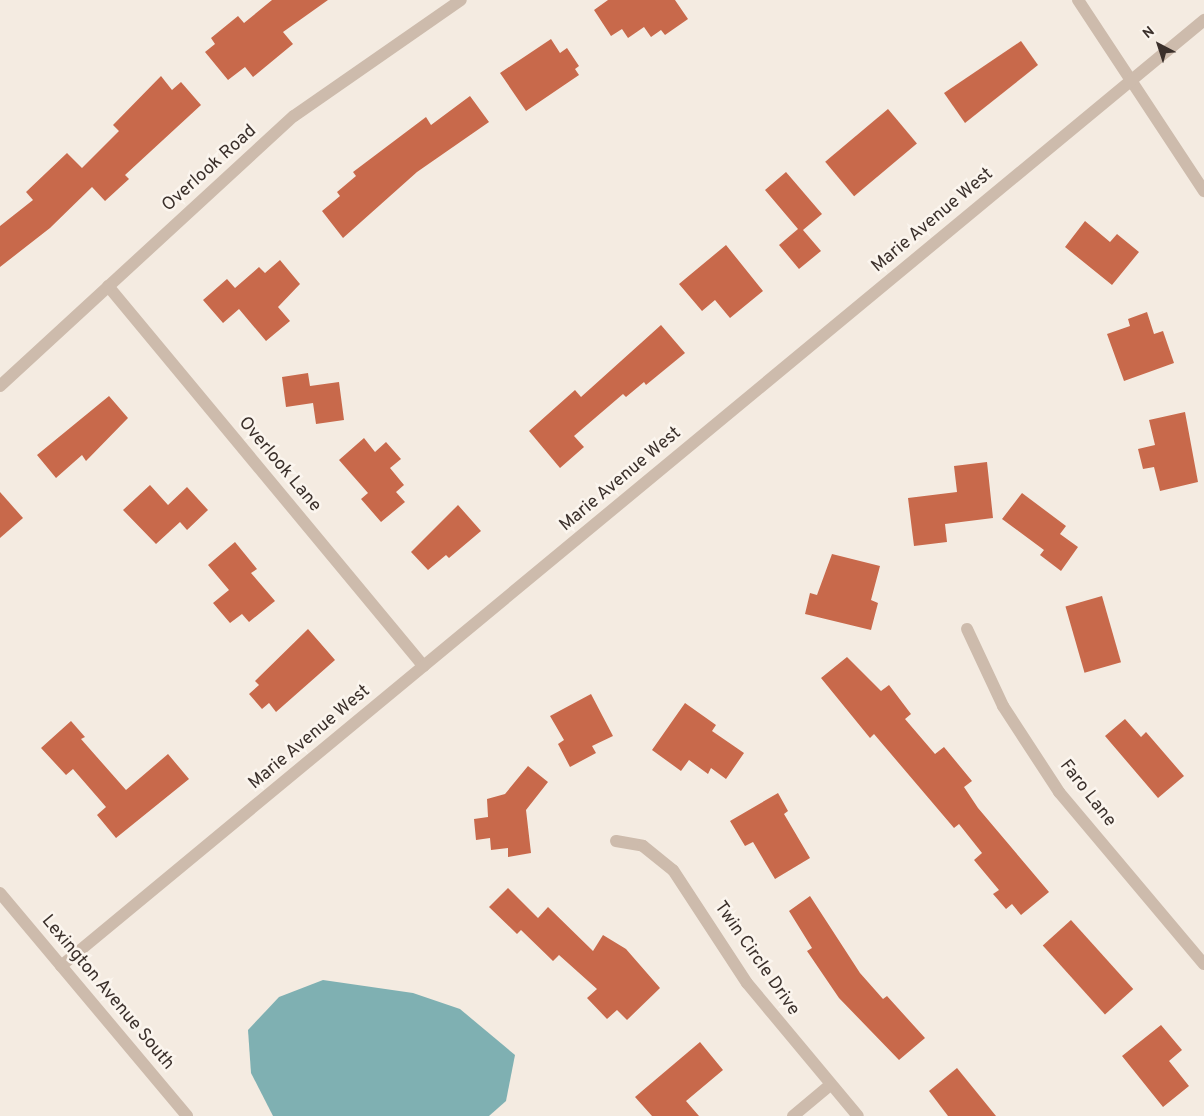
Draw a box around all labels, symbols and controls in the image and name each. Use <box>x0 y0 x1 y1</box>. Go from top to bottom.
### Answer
north arrow <box>1134 20 1184 70</box>
text: N <box>1140 23 1158 43</box>
street label: Overlook Road <box>158 121 262 217</box>
street label: Marie Avenue West <box>868 164 998 278</box>
street label: Overlook Lane <box>233 413 325 517</box>
street label: Marie Avenue West <box>556 423 686 537</box>
street label: Marie Avenue West <box>245 681 375 795</box>
street label: Faro Lane <box>1054 756 1120 832</box>
street label: Twin Circle Drive <box>709 898 803 1020</box>
street label: Lexington Avenue South <box>36 911 178 1075</box>

